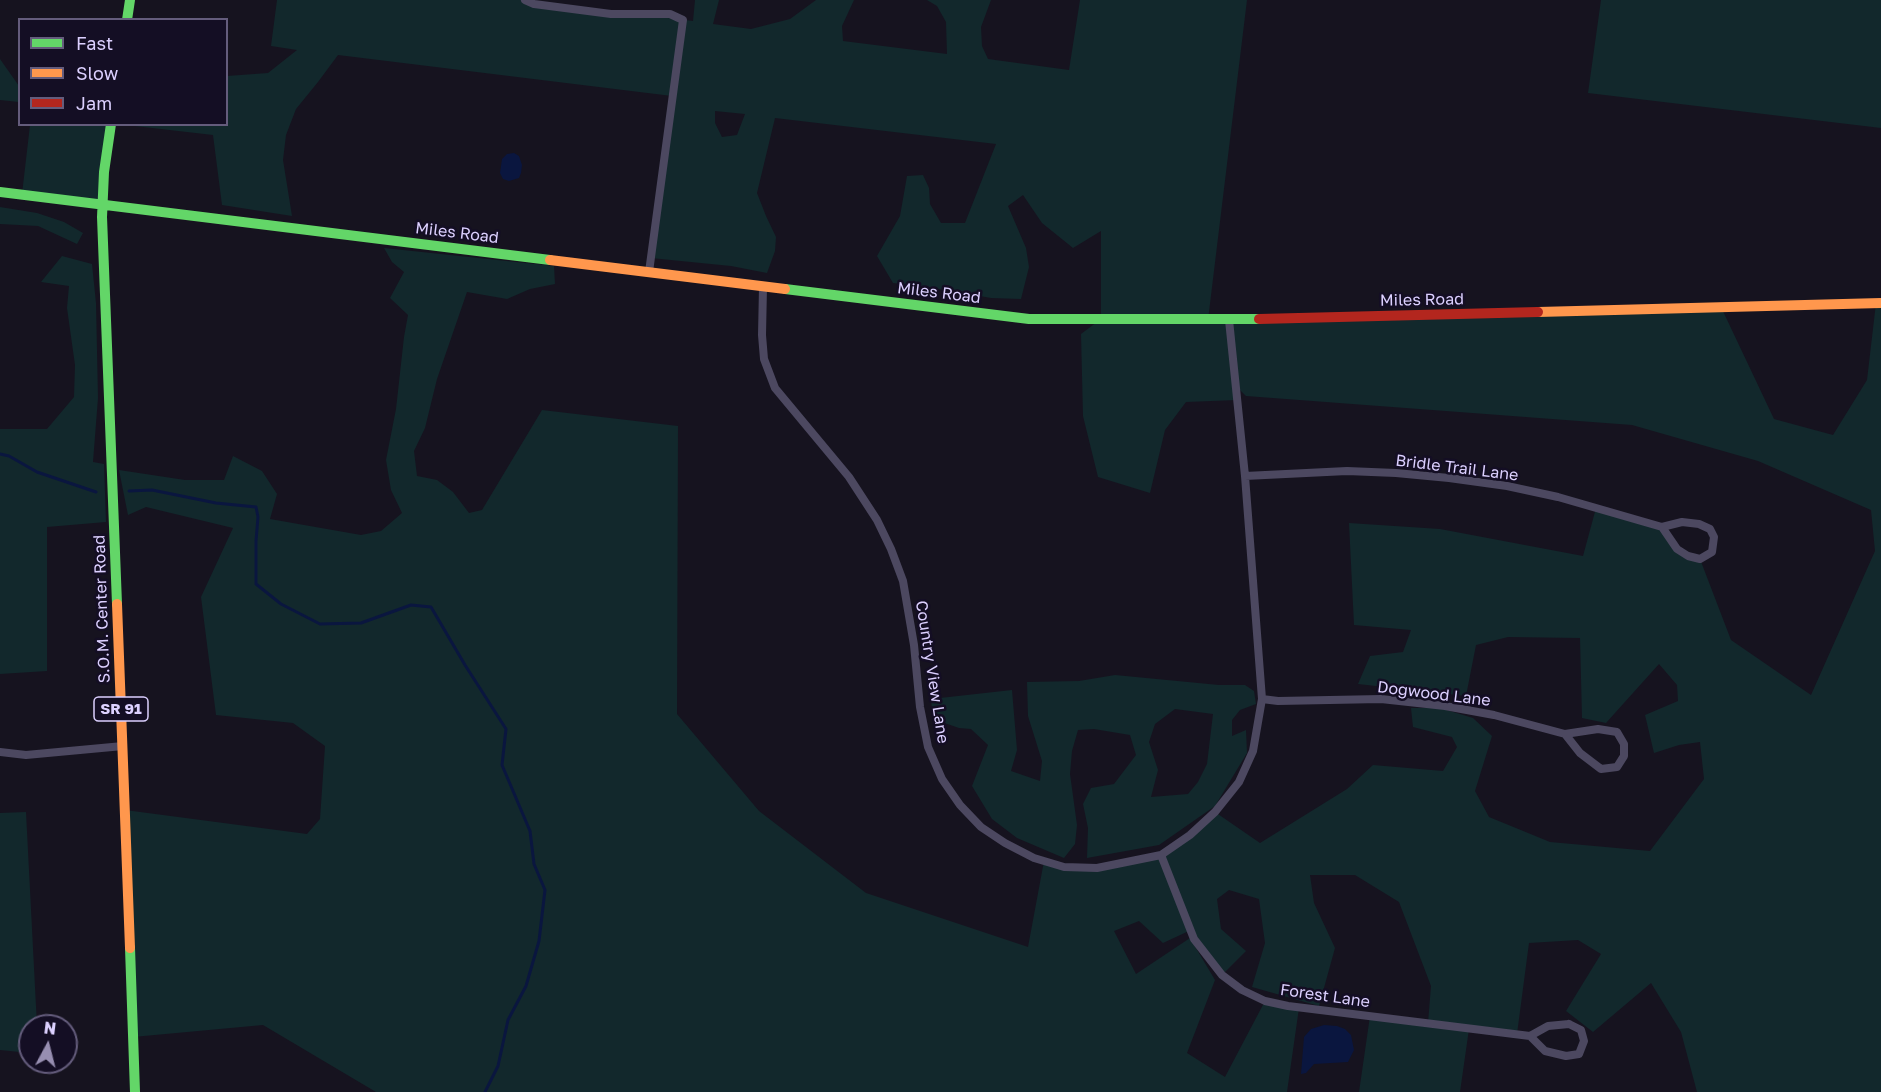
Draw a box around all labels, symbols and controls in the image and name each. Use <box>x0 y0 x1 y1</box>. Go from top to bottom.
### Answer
legend <box>18 18 228 126</box>
text: Fast <box>76 32 113 54</box>
text: Slow <box>76 62 118 84</box>
text: Jam <box>76 92 112 114</box>
street label: Miles Road <box>414 218 500 248</box>
street label: Miles Road <box>896 278 982 308</box>
street label: Miles Road <box>1380 290 1464 310</box>
street label: Bridle Trail Lane <box>1394 451 1520 485</box>
street label: S.O.M. Center Road <box>90 535 114 683</box>
street label: Country View Lane <box>911 599 953 745</box>
street label: Dogwood Lane <box>1376 678 1492 710</box>
road number: SR 91 <box>94 697 148 721</box>
street label: Forest Lane <box>1279 980 1371 1012</box>
north arrow <box>18 1014 78 1074</box>
text: N <box>43 1017 57 1039</box>

